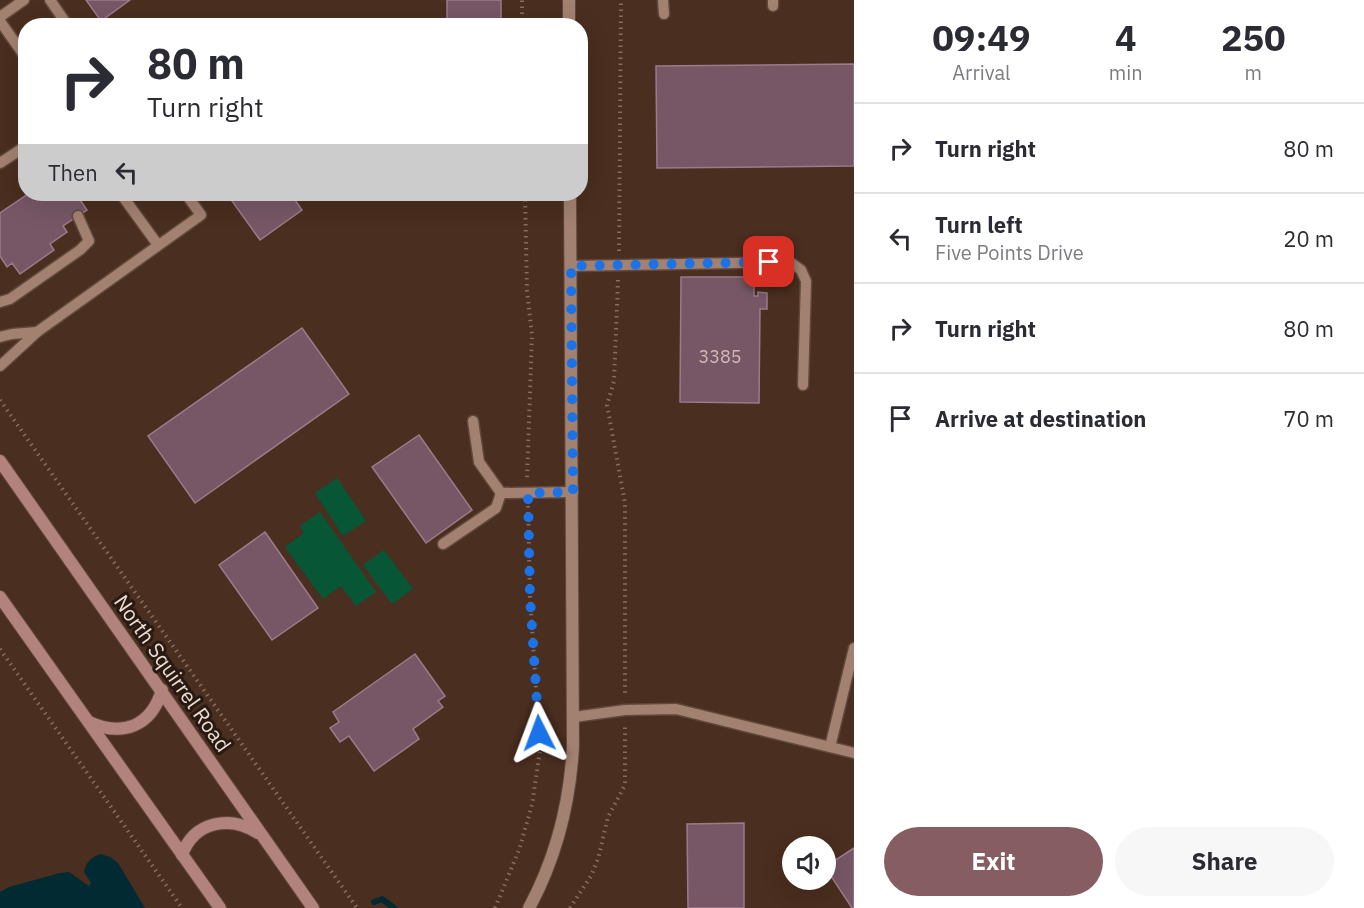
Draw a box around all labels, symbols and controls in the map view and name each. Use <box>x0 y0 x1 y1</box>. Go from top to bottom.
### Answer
text: 09:49 <box>932 14 1031 61</box>
text: 4 <box>1115 14 1137 61</box>
text: 250 <box>1221 14 1286 61</box>
text: 80 m <box>147 36 245 91</box>
icon: right <box>48 42 126 120</box>
text: Arrival <box>952 59 1011 86</box>
text: min <box>1109 59 1143 86</box>
text: m <box>1245 59 1262 86</box>
text: Turn right <box>147 89 264 124</box>
icon: right <box>884 132 917 165</box>
text: Turn right <box>935 134 1036 163</box>
text: 80 m <box>1283 134 1334 163</box>
icon: left <box>110 156 143 189</box>
text: Then <box>48 158 98 187</box>
text: Turn left <box>935 210 1023 239</box>
icon: left <box>884 222 917 255</box>
text: 20 m <box>1283 224 1334 253</box>
pin <box>743 236 794 287</box>
text: Five Points Drive <box>935 239 1084 266</box>
icon: arrive <box>752 245 785 278</box>
icon: right <box>884 312 917 345</box>
text: Turn right <box>935 314 1036 343</box>
text: 80 m <box>1283 314 1334 343</box>
house number: 3385 <box>698 345 742 368</box>
icon: arrive <box>884 402 917 435</box>
text: Arrive at destination <box>935 404 1146 433</box>
text: 70 m <box>1283 404 1334 433</box>
street label: North Squirrel Road <box>108 589 238 757</box>
position arrow <box>507 701 571 765</box>
button: Exit <box>884 827 1103 896</box>
button: Share <box>1115 827 1334 896</box>
map controls <box>782 836 836 890</box>
button: sound <box>782 836 836 890</box>

